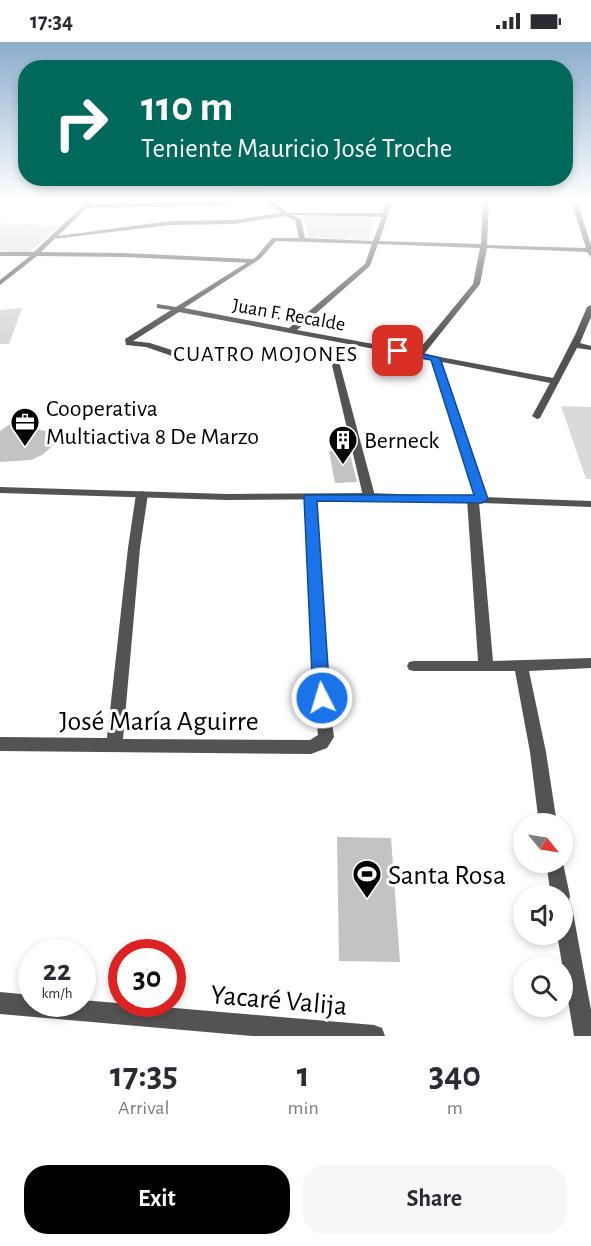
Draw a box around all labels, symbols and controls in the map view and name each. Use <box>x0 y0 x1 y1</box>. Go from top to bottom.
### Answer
text: 17:34 <box>30 10 73 32</box>
icon: right <box>42 84 120 162</box>
text: 110 m <box>141 86 233 128</box>
text: Teniente Mauricio José Troche <box>141 135 452 162</box>
street label: Juan F. Recalde <box>231 295 347 335</box>
pin <box>372 325 423 376</box>
icon: arrive <box>381 334 414 367</box>
district label: CUATRO MOJONES <box>173 343 359 365</box>
place label: Cooperativa Multiactiva 8 De Marzo <box>46 397 259 449</box>
office icon: Cooperativa Multiactiva 8 De Marzo <box>9 406 41 448</box>
building icon: Berneck <box>327 424 359 466</box>
place label: Berneck <box>364 429 439 453</box>
position arrow <box>290 666 354 730</box>
street label: José María Aguirre <box>59 708 259 736</box>
north arrow <box>513 813 573 873</box>
map controls <box>513 813 573 1017</box>
sports icon: Santa Rosa <box>351 858 383 900</box>
place label: Santa Rosa <box>388 862 506 890</box>
button: sound <box>513 885 573 945</box>
speed limit sign: 30 <box>108 939 186 1017</box>
text: 22 <box>43 956 71 986</box>
button: search <box>513 957 573 1017</box>
street label: Yacaré Valija <box>209 981 348 1021</box>
text: km/h <box>42 986 72 1001</box>
text: 17:35 <box>110 1057 178 1093</box>
text: 1 <box>297 1057 310 1093</box>
text: 340 <box>429 1057 481 1093</box>
text: Arrival <box>118 1098 170 1118</box>
text: min <box>288 1098 319 1118</box>
text: m <box>447 1098 463 1118</box>
button: Exit <box>24 1165 290 1234</box>
button: Share <box>302 1165 567 1234</box>

